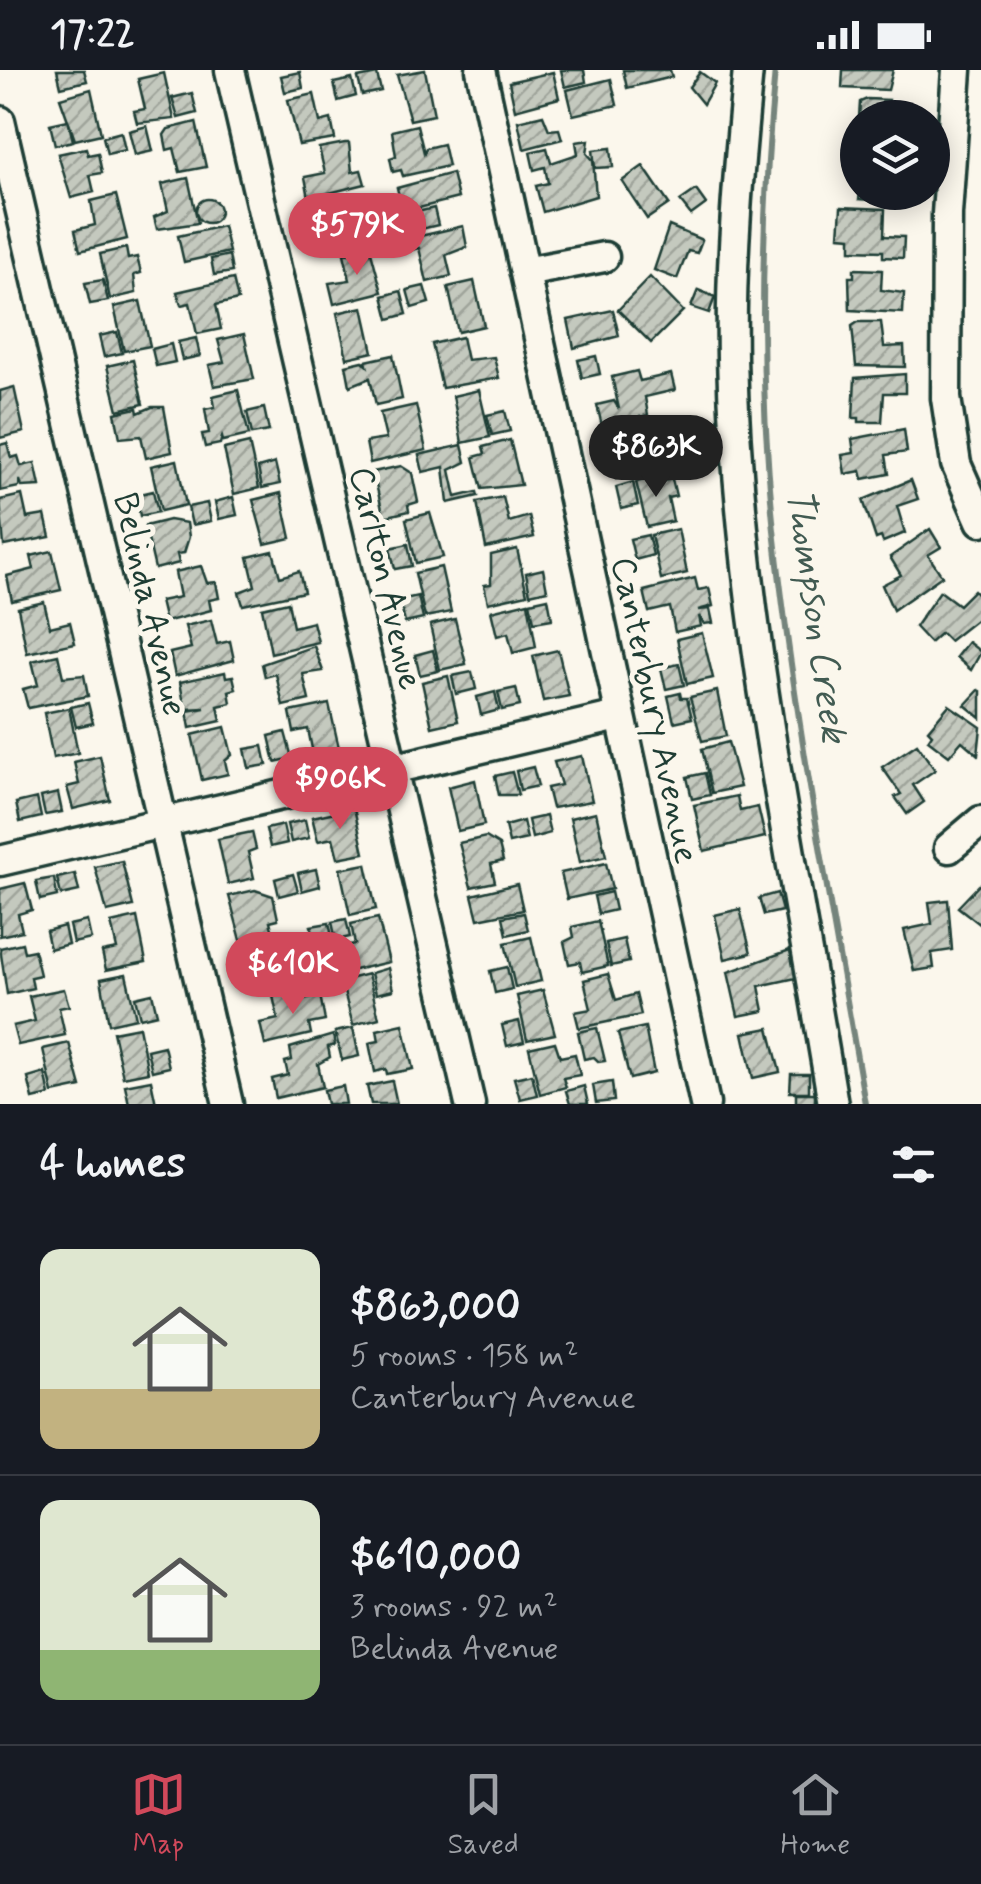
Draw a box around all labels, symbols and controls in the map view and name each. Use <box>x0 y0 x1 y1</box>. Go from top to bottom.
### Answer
text: 17:22 <box>50 11 135 60</box>
map controls <box>840 100 950 210</box>
button: layers <box>840 100 950 210</box>
pin: $579K <box>287 193 427 278</box>
text: $579K <box>310 204 404 246</box>
pin: $863K <box>586 415 726 500</box>
text: $863K <box>611 426 701 468</box>
street label: Carlton Avenue <box>337 462 433 694</box>
water label: Thompson Creek <box>773 485 858 747</box>
street label: Belinda Avenue <box>101 488 197 721</box>
street label: Canterbury Avenue <box>599 553 709 868</box>
pin: $906K <box>270 747 410 832</box>
text: $906K <box>295 758 385 800</box>
pin: $610K <box>223 932 363 1017</box>
text: $610K <box>248 943 338 985</box>
text: 4 homes <box>40 1137 186 1192</box>
icon: filters <box>886 1137 941 1192</box>
text: $863,000 <box>350 1280 521 1335</box>
icon: home <box>120 1289 240 1409</box>
text: 5 rooms · 158 m² <box>350 1335 578 1377</box>
text: Canterbury Avenue <box>350 1377 635 1419</box>
text: $610,000 <box>350 1531 521 1586</box>
icon: home <box>120 1540 240 1660</box>
text: 3 rooms · 92 m² <box>350 1586 558 1628</box>
text: Belinda Avenue <box>350 1628 558 1670</box>
tab: Map <box>131 1767 186 1864</box>
tab: Saved <box>448 1767 519 1864</box>
tab: Home <box>780 1767 850 1864</box>

